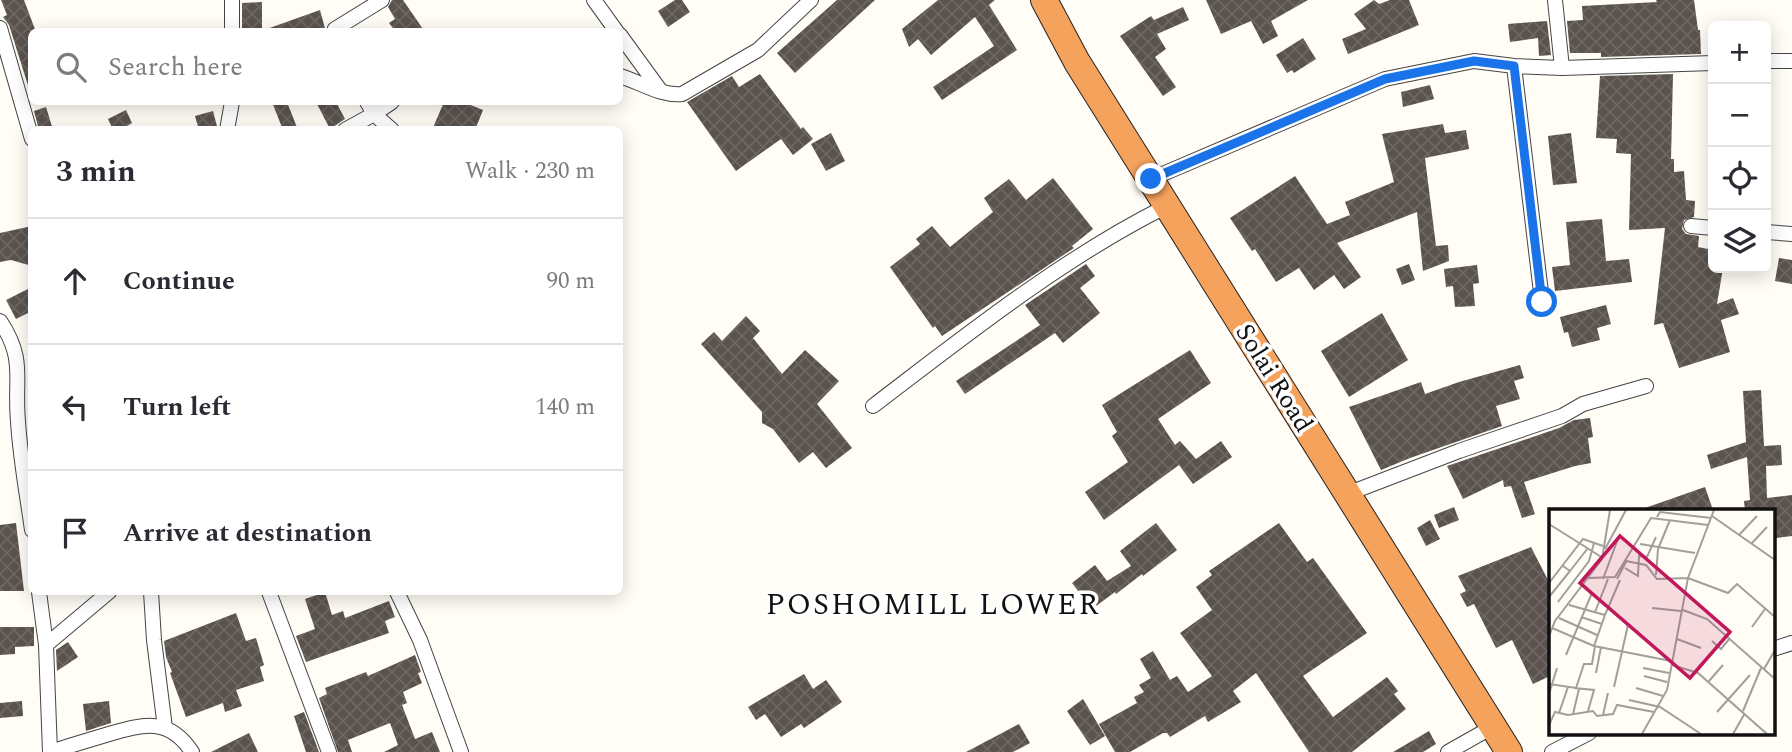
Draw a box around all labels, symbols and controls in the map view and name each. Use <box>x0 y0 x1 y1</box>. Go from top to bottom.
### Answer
map controls <box>1708 21 1771 273</box>
button: + <box>1708 21 1771 84</box>
search box <box>28 28 623 105</box>
text: Search here <box>108 47 243 87</box>
icon: search <box>52 48 90 86</box>
button: − <box>1708 84 1771 147</box>
button: locate <box>1708 147 1771 210</box>
text: 3 min <box>56 149 136 195</box>
text: Walk · 230 m <box>465 154 595 189</box>
route end <box>1135 163 1166 194</box>
button: layers <box>1708 210 1771 273</box>
text: Continue <box>123 261 235 301</box>
icon: ahead <box>56 262 94 300</box>
text: 90 m <box>546 264 595 299</box>
route start <box>1526 286 1557 317</box>
street label: Solai Road <box>1225 316 1323 440</box>
text: Turn left <box>123 387 231 427</box>
icon: left <box>56 388 94 426</box>
text: 140 m <box>535 390 595 425</box>
inset map <box>1549 509 1774 734</box>
text: Arrive at destination <box>123 513 372 553</box>
icon: arrive <box>56 514 94 552</box>
district label: POSHOMILL LOWER <box>766 582 1100 628</box>

